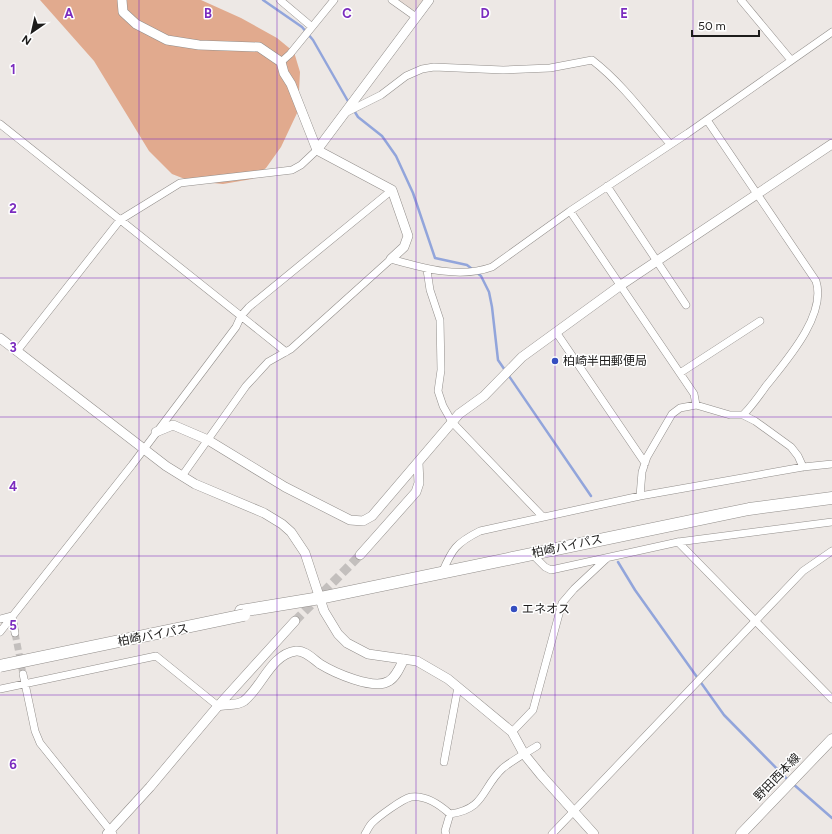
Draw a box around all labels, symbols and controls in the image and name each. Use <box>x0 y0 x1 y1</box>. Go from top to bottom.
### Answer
text: A <box>64 6 74 21</box>
text: B <box>204 6 212 21</box>
text: C <box>342 6 352 21</box>
text: D <box>480 6 490 21</box>
text: E <box>620 6 628 21</box>
north arrow <box>12 12 52 52</box>
scale bar <box>692 12 759 38</box>
text: 50 m <box>698 19 726 33</box>
text: N <box>20 32 34 48</box>
text: 1 <box>10 62 16 77</box>
text: 2 <box>9 201 17 216</box>
text: 3 <box>9 340 17 355</box>
place label: 柏崎半田郵便局 <box>563 354 647 368</box>
marker: 柏崎半田郵便局 <box>550 356 560 366</box>
text: 4 <box>9 479 17 494</box>
street label: 柏崎バイパス <box>530 532 604 560</box>
place label: エネオス <box>522 602 570 616</box>
marker: エネオス <box>509 604 519 614</box>
text: 5 <box>9 618 17 633</box>
street label: 柏崎バイパス <box>116 621 190 649</box>
street label: 野田西本線 <box>751 751 803 803</box>
text: 6 <box>9 757 17 772</box>

